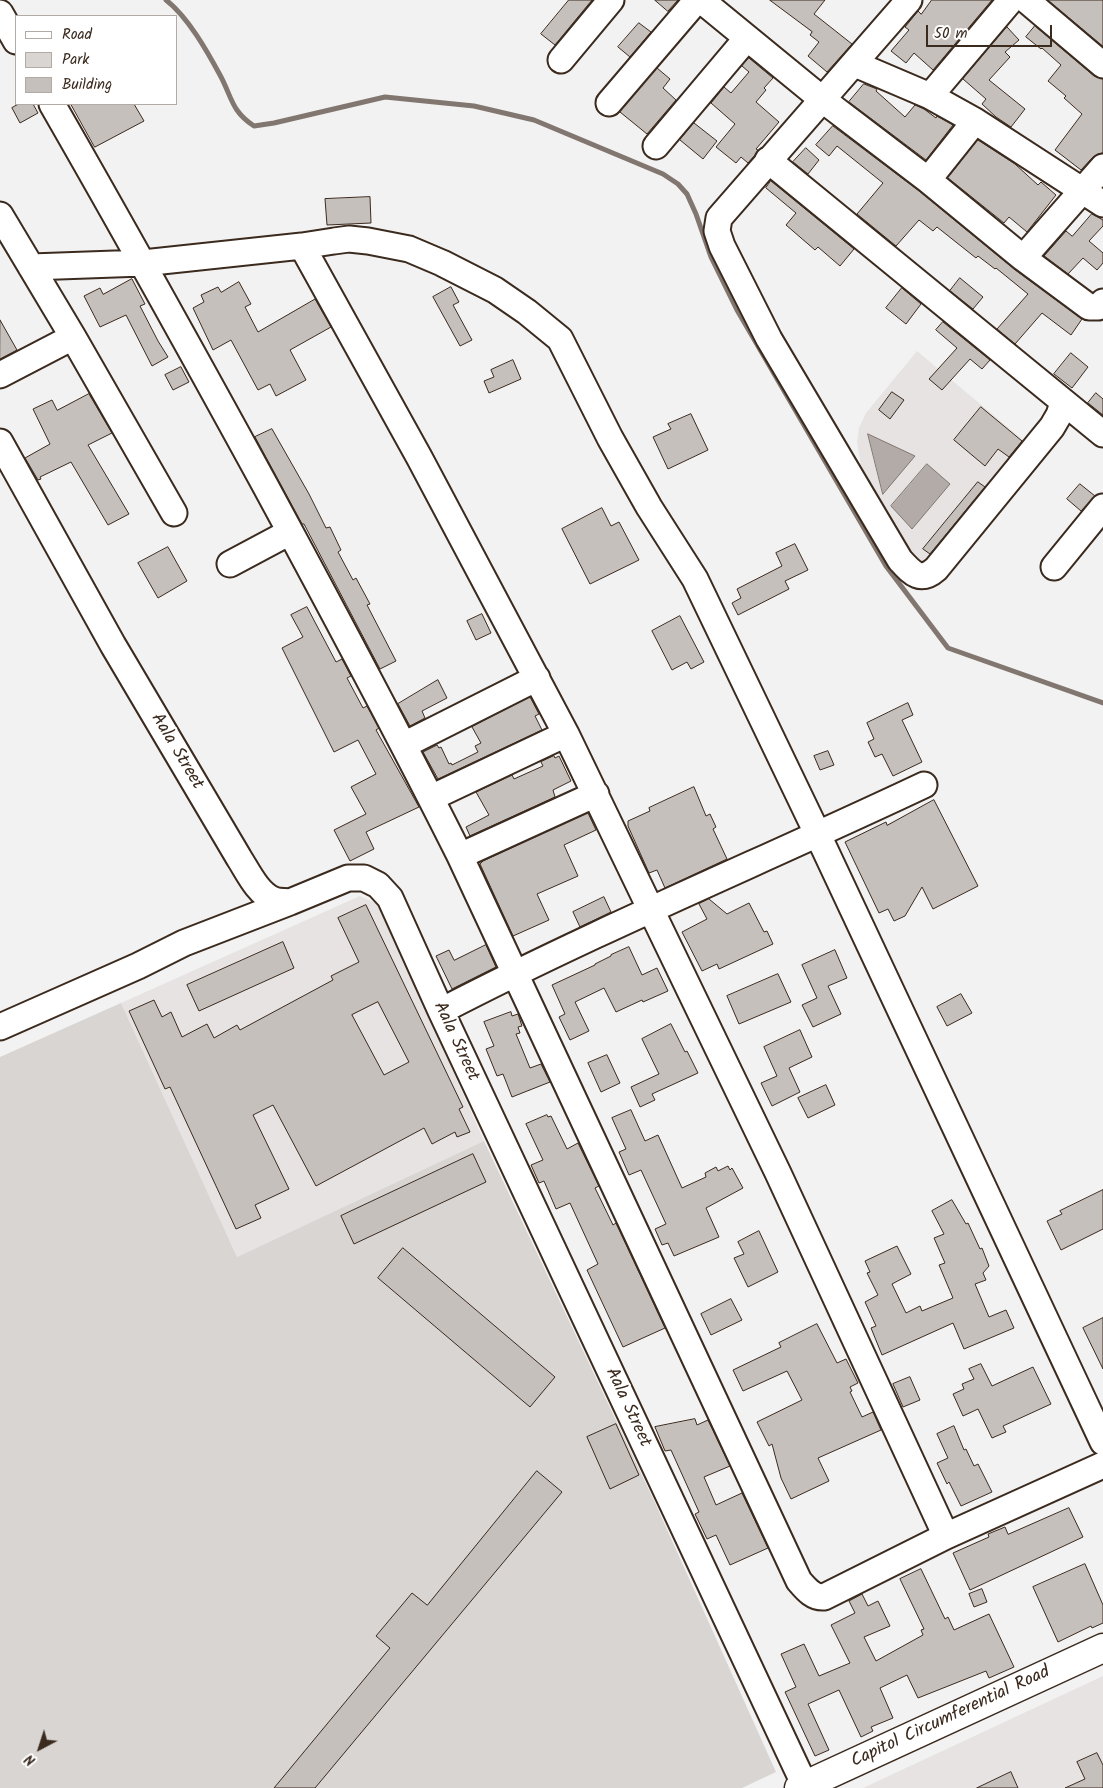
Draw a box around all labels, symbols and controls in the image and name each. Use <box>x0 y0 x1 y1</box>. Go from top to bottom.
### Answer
legend <box>15 15 178 105</box>
scale bar <box>928 15 1054 47</box>
text: 50 m <box>934 22 968 46</box>
text: Road <box>62 23 92 47</box>
text: Park <box>62 48 89 72</box>
text: Building <box>62 73 112 97</box>
street label: Aala Street <box>145 710 207 794</box>
street label: Aala Street <box>427 999 483 1085</box>
street label: Aala Street <box>599 1365 655 1451</box>
street label: Capitol Circumferential Road <box>848 1662 1054 1774</box>
north arrow <box>15 1723 65 1773</box>
text: N <box>20 1748 41 1771</box>

